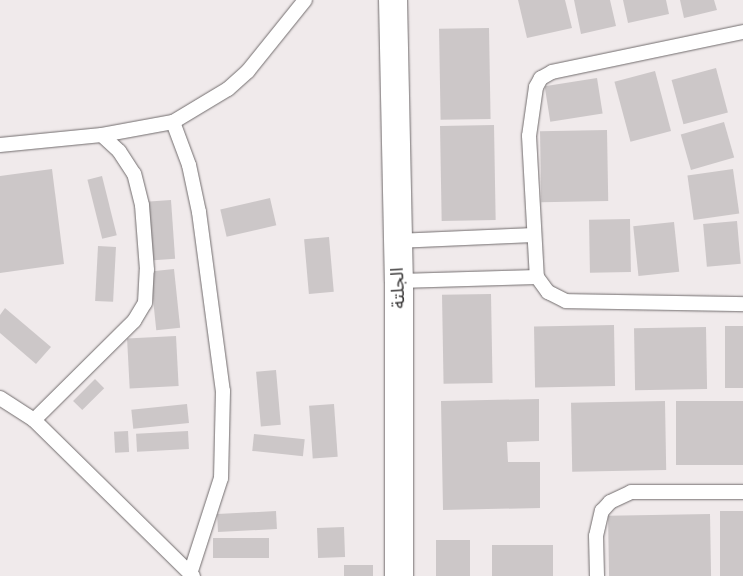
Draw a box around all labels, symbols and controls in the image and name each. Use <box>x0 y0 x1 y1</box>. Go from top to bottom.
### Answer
street label: الجلتة <box>386 267 410 309</box>

